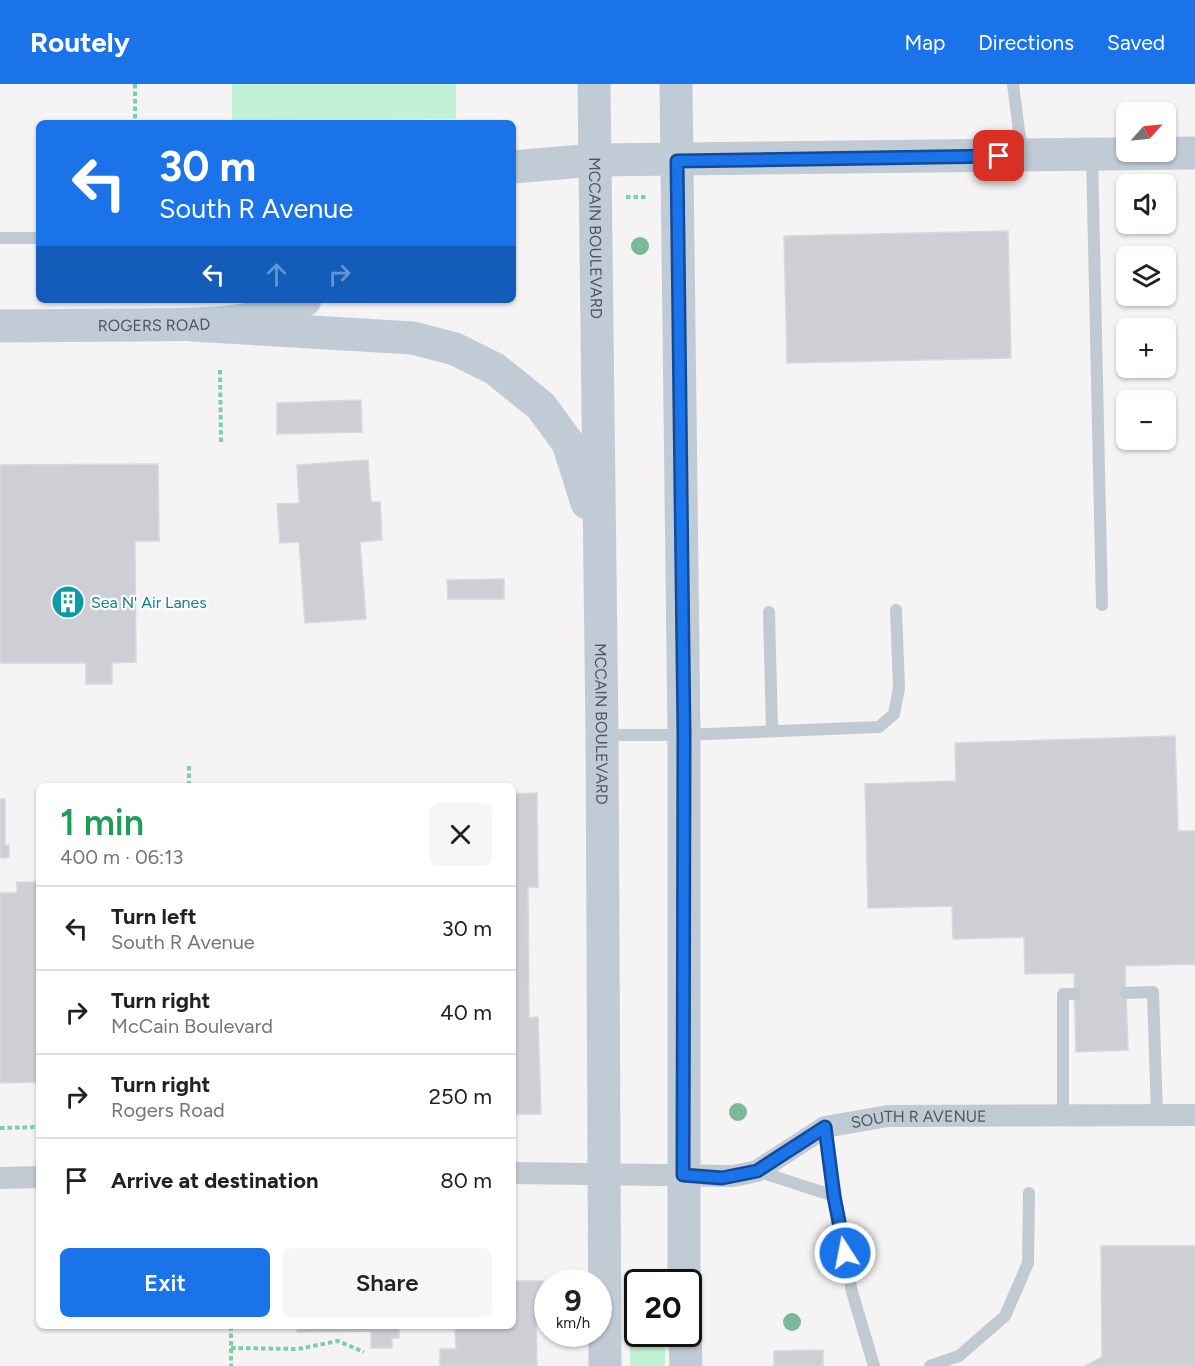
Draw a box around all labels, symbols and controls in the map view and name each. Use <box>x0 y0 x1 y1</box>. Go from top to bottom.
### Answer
text: Routely <box>30 25 130 59</box>
text: Map <box>904 30 945 55</box>
text: Directions <box>978 30 1074 55</box>
text: Saved <box>1107 30 1165 55</box>
north arrow <box>1116 102 1176 162</box>
map controls <box>1116 102 1176 450</box>
pin <box>973 130 1024 181</box>
icon: arrive <box>982 139 1015 172</box>
text: 30 m <box>159 141 256 192</box>
icon: left <box>60 144 138 222</box>
street label: MCCAIN BOULEVARD <box>585 157 606 319</box>
button: sound <box>1116 174 1176 234</box>
text: South R Avenue <box>159 192 353 225</box>
button: layers <box>1116 246 1176 306</box>
icon: left <box>197 258 230 291</box>
icon: ahead <box>260 258 293 291</box>
icon: right <box>323 258 356 291</box>
street label: ROGERS ROAD <box>98 314 211 335</box>
button: + <box>1116 318 1176 378</box>
button: − <box>1116 390 1176 450</box>
building icon: Sea N' Air Lanes <box>50 584 86 620</box>
place label: Sea N' Air Lanes <box>91 593 207 612</box>
street label: MCCAIN BOULEVARD <box>591 643 612 805</box>
text: 1 min <box>60 801 144 844</box>
button: close <box>429 803 492 866</box>
text: 400 m · 06:13 <box>60 845 183 869</box>
text: Turn left <box>111 903 197 930</box>
icon: left <box>60 912 93 945</box>
text: 30 m <box>442 915 492 942</box>
text: South R Avenue <box>111 930 255 954</box>
text: Turn right <box>111 987 210 1014</box>
icon: right <box>60 996 93 1029</box>
text: 40 m <box>440 999 492 1026</box>
text: McCain Boulevard <box>111 1014 273 1038</box>
text: Turn right <box>111 1071 210 1098</box>
icon: right <box>60 1080 93 1113</box>
text: 250 m <box>429 1083 492 1110</box>
text: Rogers Road <box>111 1098 225 1122</box>
street label: SOUTH R AVENUE <box>849 1106 987 1132</box>
icon: arrive <box>60 1164 93 1197</box>
text: Arrive at destination <box>111 1167 319 1194</box>
text: 80 m <box>440 1167 492 1194</box>
position arrow <box>813 1221 877 1285</box>
button: Exit <box>60 1248 270 1317</box>
button: Share <box>282 1248 492 1317</box>
speed limit sign: 20 <box>624 1269 702 1347</box>
text: 9 <box>564 1282 582 1319</box>
text: km/h <box>556 1314 590 1332</box>

